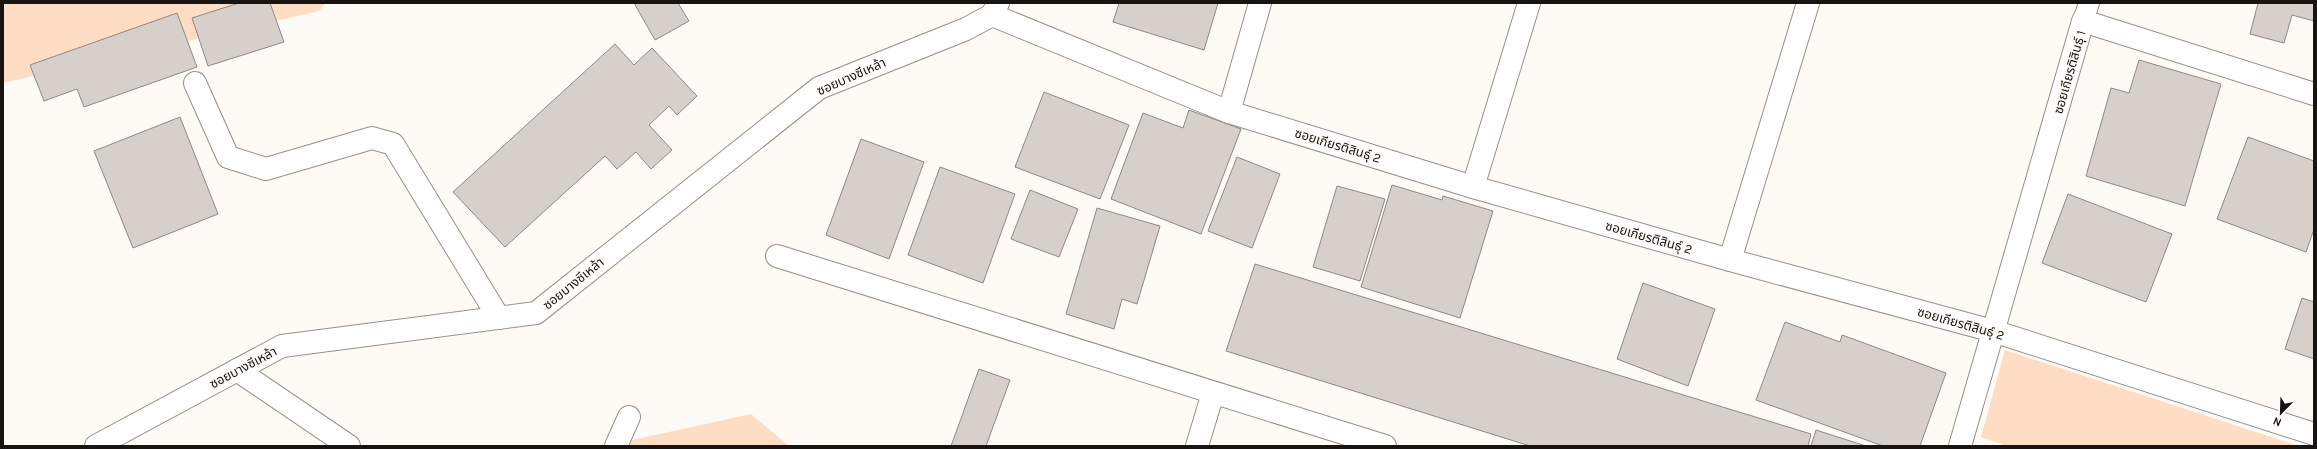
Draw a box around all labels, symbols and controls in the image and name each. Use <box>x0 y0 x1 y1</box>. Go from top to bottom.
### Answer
street label: ซอยเกียรติสินธุ์ 1 <box>2050 29 2089 116</box>
street label: ซอยบางซีเหล้า <box>814 55 888 98</box>
street label: ซอยเกียรติสินธุ์ 2 <box>1293 125 1383 166</box>
street label: ซอยเกียรติสินธุ์ 2 <box>1604 218 1694 257</box>
street label: ซอยบางซีเหล้า <box>540 254 607 312</box>
street label: ซอยเกียรติสินธุ์ 2 <box>1916 304 2006 343</box>
street label: ซอยบางซีเหล้า <box>207 343 279 391</box>
north arrow <box>2261 393 2301 433</box>
text: N <box>2271 414 2283 429</box>

